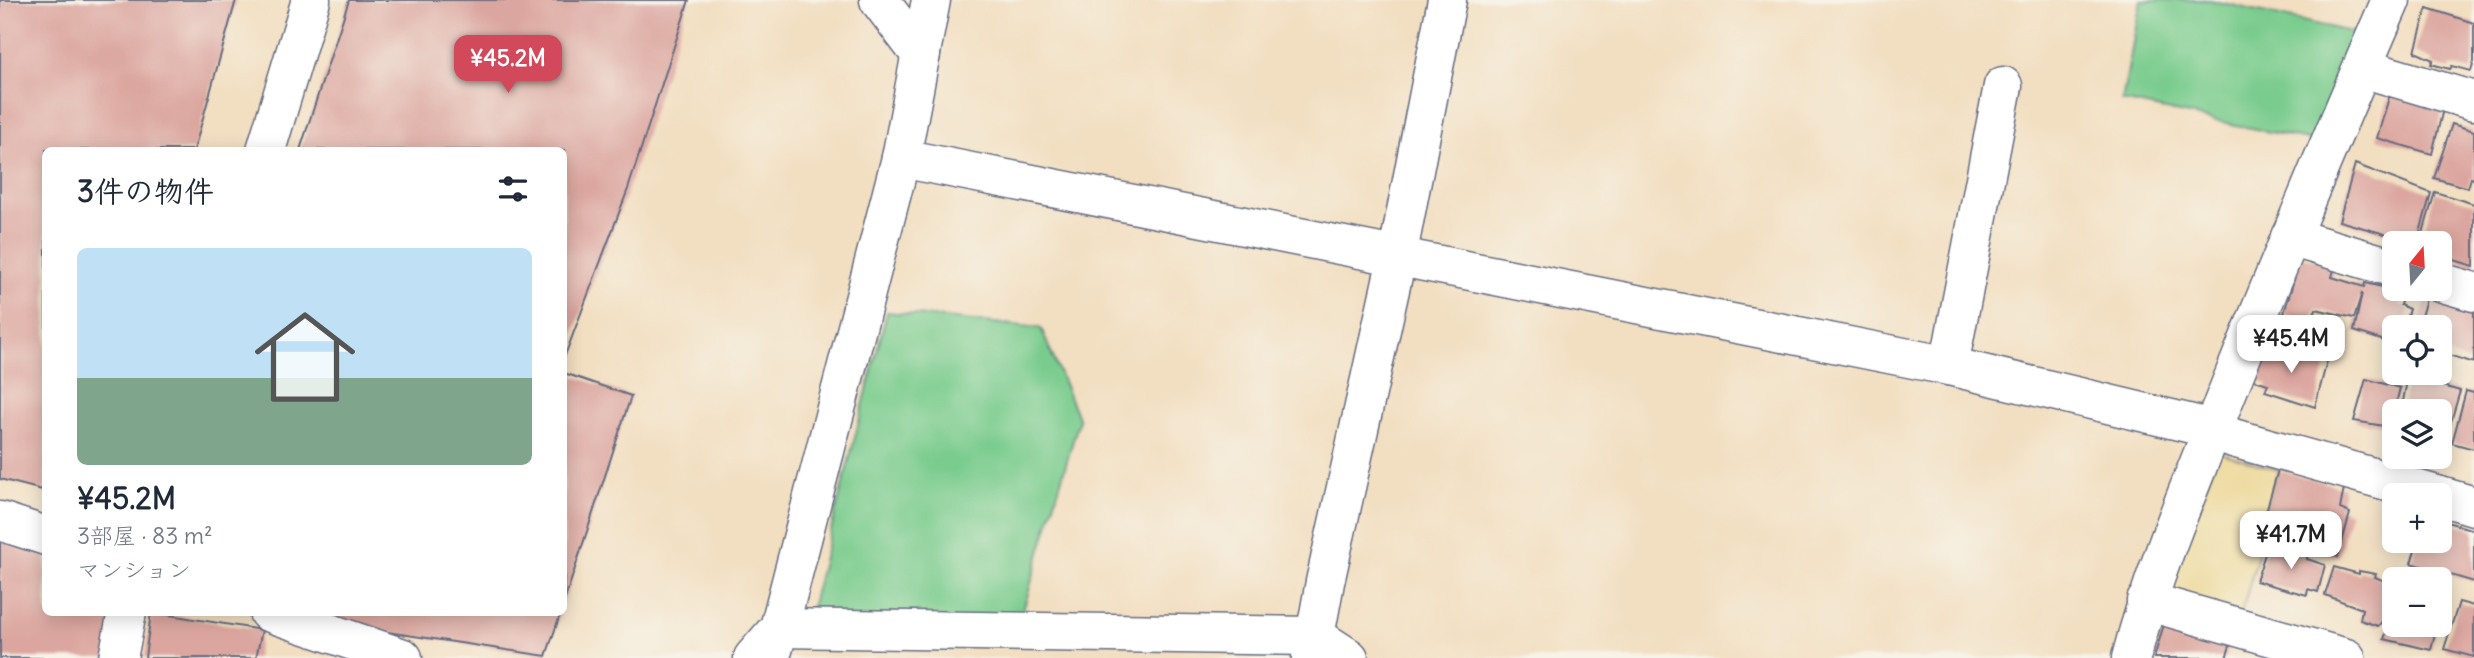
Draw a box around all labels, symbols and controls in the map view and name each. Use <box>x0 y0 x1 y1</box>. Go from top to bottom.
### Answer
pin: ¥45.2M <box>451 36 565 95</box>
text: ¥45.2M <box>470 43 546 72</box>
icon: filters <box>494 170 532 208</box>
text: 3件の物件 <box>77 172 214 210</box>
north arrow <box>2382 231 2452 301</box>
map controls <box>2382 231 2452 637</box>
icon: home <box>242 294 368 420</box>
button: locate <box>2382 315 2452 385</box>
pin: ¥45.4M <box>2234 316 2348 375</box>
text: ¥45.4M <box>2253 323 2329 352</box>
button: layers <box>2382 399 2452 469</box>
text: ¥45.2M <box>77 479 176 517</box>
button: + <box>2382 483 2452 553</box>
pin: ¥41.7M <box>2234 512 2348 571</box>
text: ¥41.7M <box>2256 519 2326 548</box>
text: 3部屋 · 83 m² <box>77 521 213 550</box>
text: マンション <box>77 555 191 584</box>
button: − <box>2382 567 2452 637</box>

